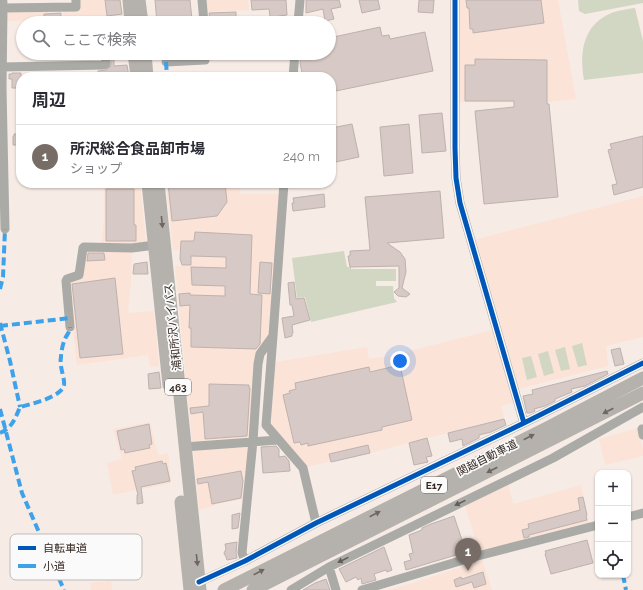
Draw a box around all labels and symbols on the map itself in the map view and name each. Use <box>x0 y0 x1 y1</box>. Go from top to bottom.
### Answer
one-way arrow <box>159 216 165 228</box>
street label: 浦和所沢バイパス <box>162 283 184 371</box>
your location <box>390 351 410 371</box>
road number: 463 <box>165 379 191 395</box>
one-way arrow <box>603 408 614 414</box>
one-way arrow <box>523 434 534 440</box>
street label: 関越自動車道 <box>455 437 519 479</box>
one-way arrow <box>487 467 498 473</box>
road number: E17 <box>421 477 447 493</box>
one-way arrow <box>454 500 465 506</box>
one-way arrow <box>369 511 380 517</box>
legend <box>10 534 142 580</box>
pin: 1 <box>455 538 481 571</box>
text: 自転車道 <box>43 542 87 555</box>
one-way arrow <box>193 554 200 566</box>
one-way arrow <box>337 557 348 563</box>
text: 小道 <box>43 560 65 573</box>
one-way arrow <box>253 569 264 576</box>

